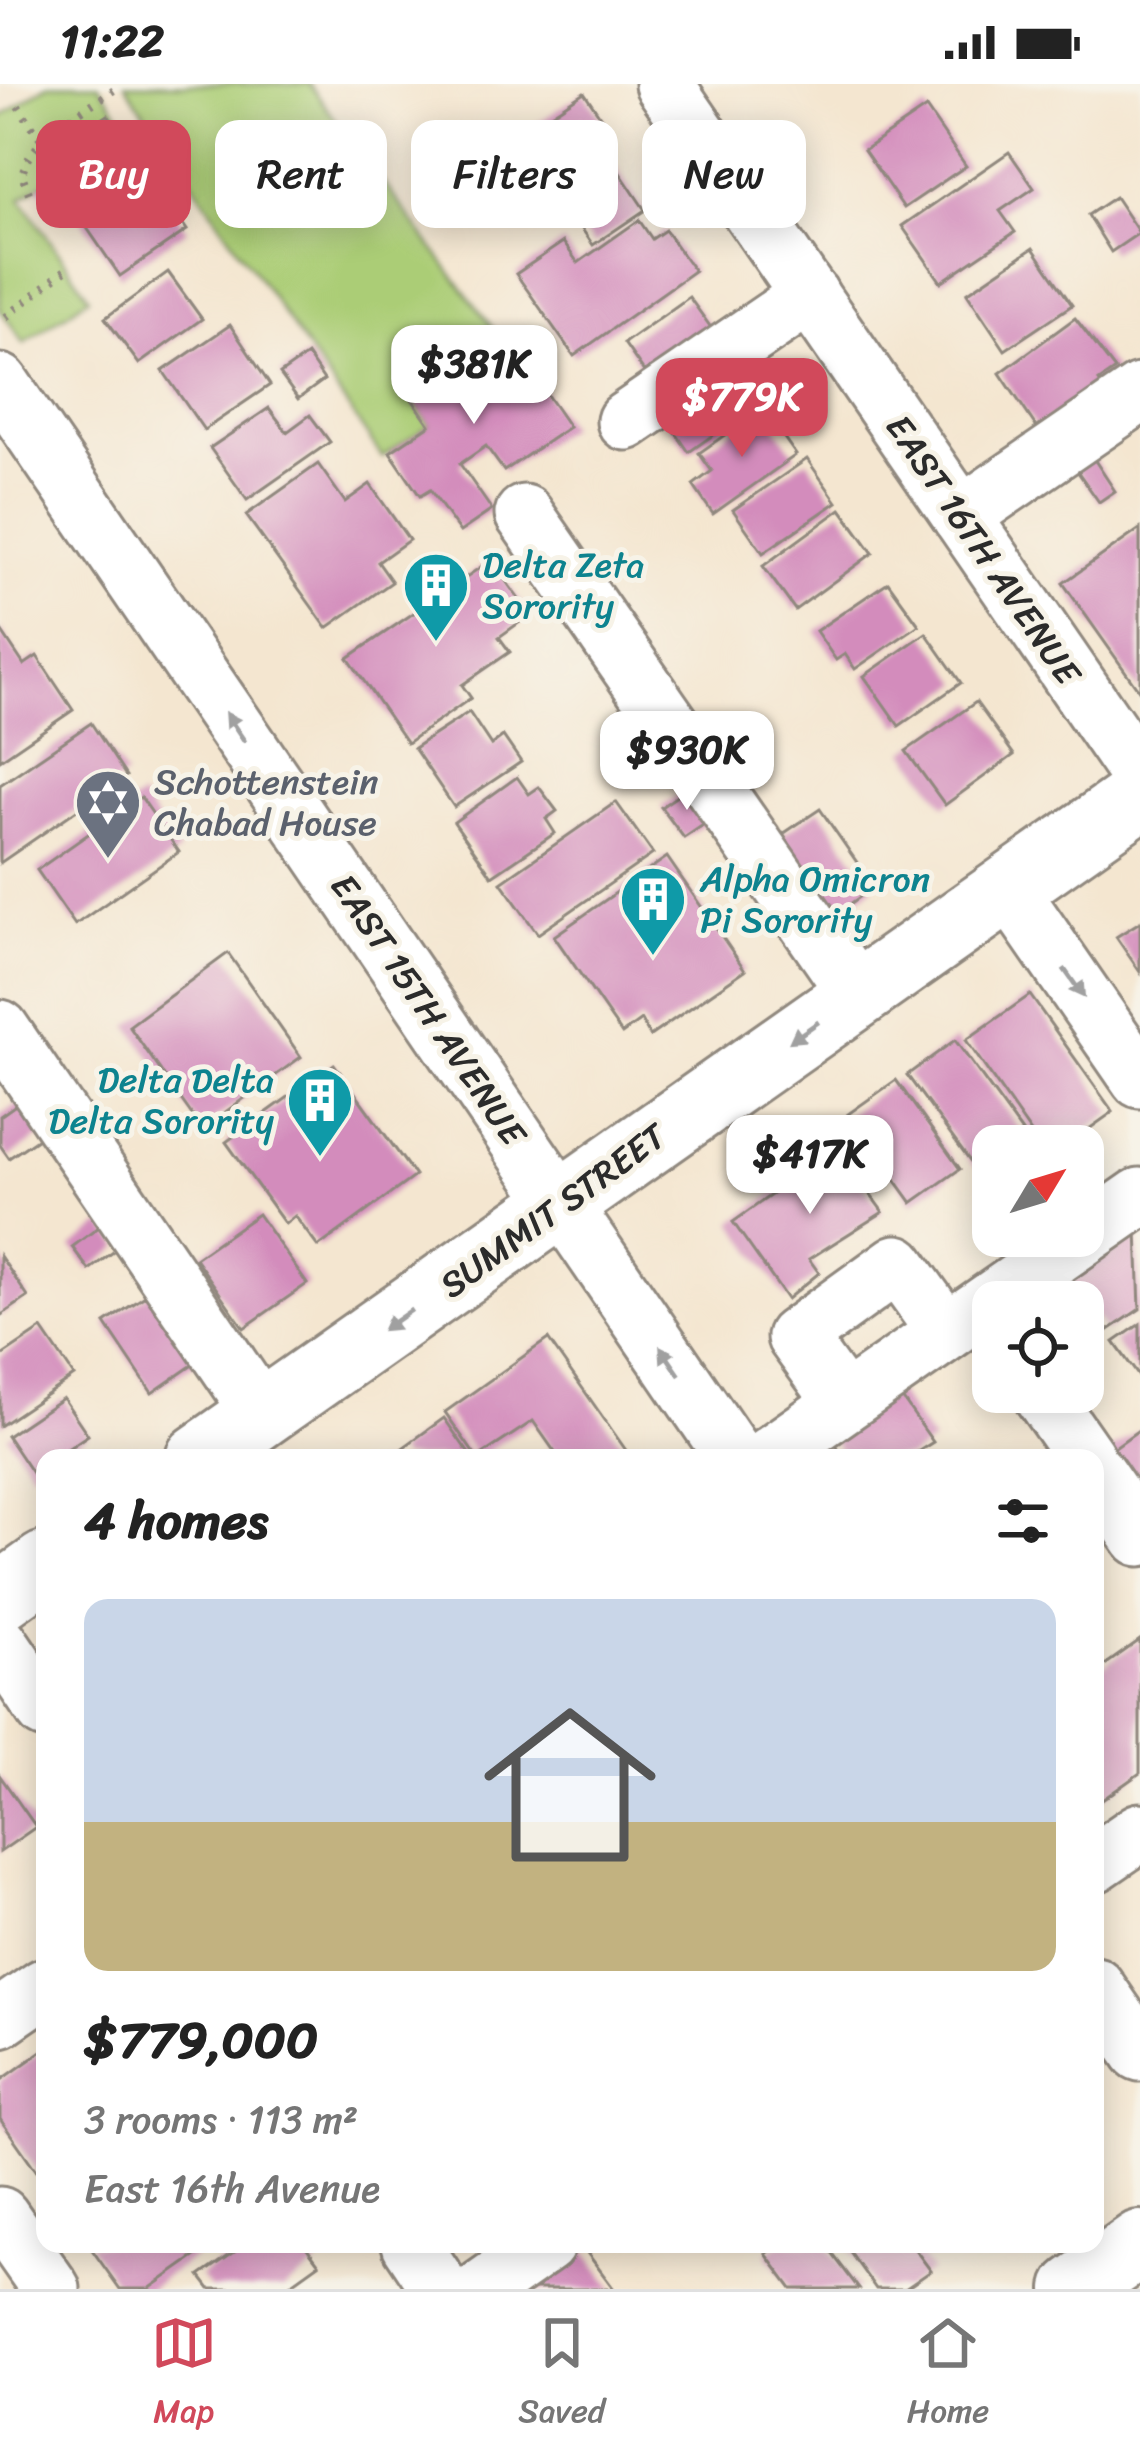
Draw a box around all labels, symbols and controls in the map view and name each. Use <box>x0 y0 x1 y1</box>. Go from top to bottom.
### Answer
text: 11:22 <box>60 2 164 82</box>
chip: Buy <box>36 120 191 228</box>
chip: Rent <box>215 120 387 228</box>
chip: Filters <box>411 120 618 228</box>
chip: New <box>642 120 806 228</box>
pin: $381K <box>390 325 558 427</box>
text: $381K <box>418 329 530 398</box>
pin: $779K <box>658 358 826 460</box>
text: $779K <box>683 362 801 431</box>
street label: EAST 16TH AVENUE <box>868 401 1099 700</box>
place label: Delta Zeta Sorority <box>482 533 644 638</box>
building icon: Delta Zeta Sorority <box>401 550 471 644</box>
one-way arrow <box>224 711 247 743</box>
pin: $930K <box>603 711 771 813</box>
text: $930K <box>627 715 747 784</box>
place label: Schottenstein Chabad House <box>154 750 379 855</box>
synagogue icon: Schottenstein Chabad House <box>73 767 143 861</box>
place label: Alpha Omicron Pi Sorority <box>699 847 930 952</box>
street label: EAST 15TH AVENUE <box>313 860 545 1161</box>
building icon: Alpha Omicron Pi Sorority <box>618 864 688 958</box>
one-way arrow <box>1062 967 1085 1000</box>
one-way arrow <box>788 1020 820 1043</box>
place label: Delta Delta Delta Sorority <box>48 1048 275 1153</box>
building icon: Delta Delta Delta Sorority <box>285 1065 355 1159</box>
street label: SUMMIT STREET <box>425 1105 681 1316</box>
pin: $417K <box>726 1115 894 1217</box>
text: $417K <box>753 1119 867 1188</box>
north arrow <box>972 1125 1104 1257</box>
map controls <box>972 1125 1104 1413</box>
button: locate <box>972 1281 1104 1413</box>
one-way arrow <box>381 1308 414 1331</box>
one-way arrow <box>659 1344 681 1377</box>
text: 4 homes <box>84 1476 268 1566</box>
icon: filters <box>990 1488 1056 1554</box>
icon: home <box>462 1677 678 1893</box>
text: $779,000 <box>84 1995 318 2085</box>
text: 3 rooms · 113 m² <box>84 2085 358 2154</box>
text: East 16th Avenue <box>84 2154 380 2223</box>
tab: Map <box>151 2310 217 2440</box>
tab: Saved <box>518 2310 605 2440</box>
tab: Home <box>907 2310 989 2440</box>

